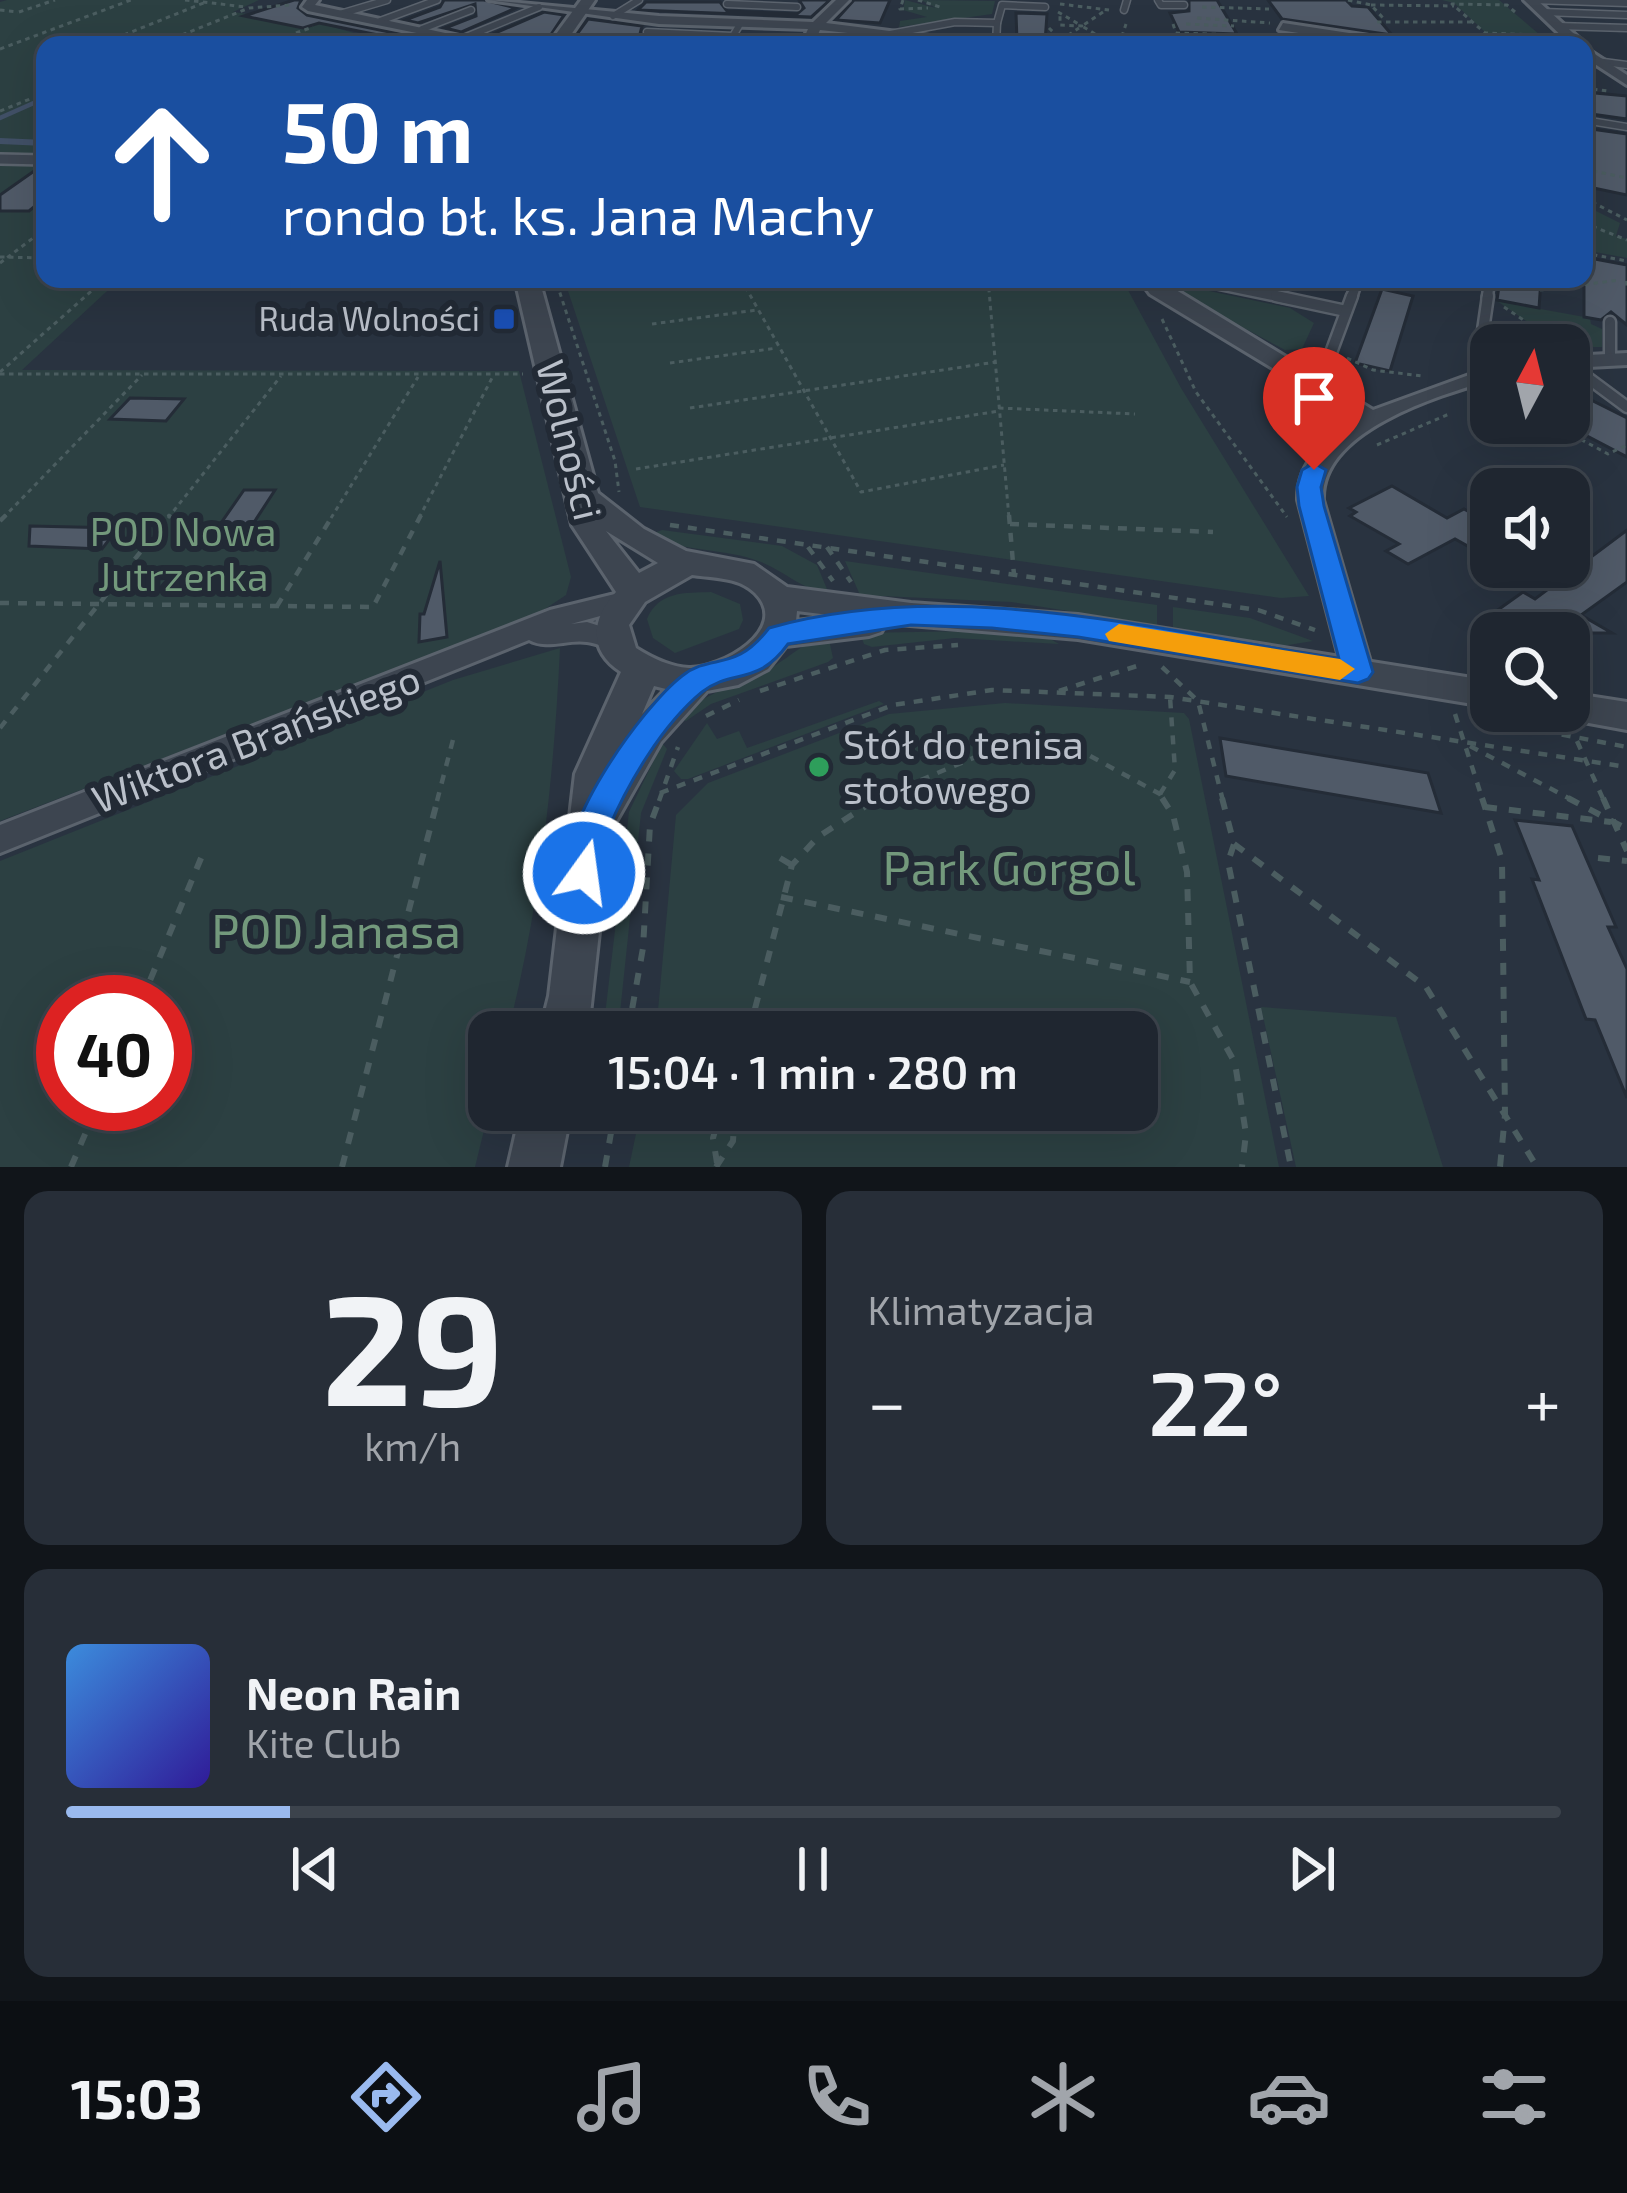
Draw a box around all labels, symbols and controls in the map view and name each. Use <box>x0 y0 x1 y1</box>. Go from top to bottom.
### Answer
text: 50 m <box>282 79 474 180</box>
icon: ahead <box>84 84 240 240</box>
text: rondo bł. ks. Jana Machy <box>282 181 874 246</box>
place label: Ruda Wolności <box>259 298 480 338</box>
marker: Ruda Wolności <box>491 306 517 332</box>
north arrow <box>1470 324 1590 444</box>
map controls <box>1470 324 1590 732</box>
pin <box>1263 347 1365 470</box>
street label: Wolności <box>528 355 613 525</box>
icon: arrive <box>1281 365 1347 431</box>
button: sound <box>1470 468 1590 588</box>
park label: POD Nowa Jutrzenka <box>90 507 276 599</box>
button: search <box>1470 612 1590 732</box>
street label: Wiktora Brańskiego <box>85 653 426 822</box>
place label: Stół do tenisa stołowego <box>843 720 1084 812</box>
marker: Stół do tenisa stołowego <box>806 754 832 780</box>
position arrow <box>521 810 647 936</box>
park label: Park Gorgol <box>883 837 1135 895</box>
park label: POD Janasa <box>211 900 461 958</box>
speed limit sign: 40 <box>36 975 192 1131</box>
text: 15:04 · 1 min · 280 m <box>608 1044 1018 1098</box>
text: 29 <box>321 1250 504 1437</box>
text: Klimatyzacja <box>868 1286 1094 1333</box>
text: 22° <box>1148 1346 1283 1454</box>
text: − <box>868 1361 906 1440</box>
text: + <box>1525 1361 1561 1440</box>
text: km/h <box>364 1422 461 1469</box>
text: Neon Rain <box>246 1665 461 1719</box>
text: Kite Club <box>246 1719 402 1766</box>
icon: previous <box>282 1836 348 1902</box>
icon: pause <box>780 1836 846 1902</box>
icon: next <box>1279 1836 1345 1902</box>
icon: directions <box>344 2055 428 2139</box>
icon: music <box>570 2055 654 2139</box>
icon: phone <box>795 2055 879 2139</box>
icon: climate <box>1021 2055 1105 2139</box>
icon: car <box>1247 2055 1331 2139</box>
icon: filters <box>1472 2055 1556 2139</box>
text: 15:03 <box>71 2065 203 2130</box>

